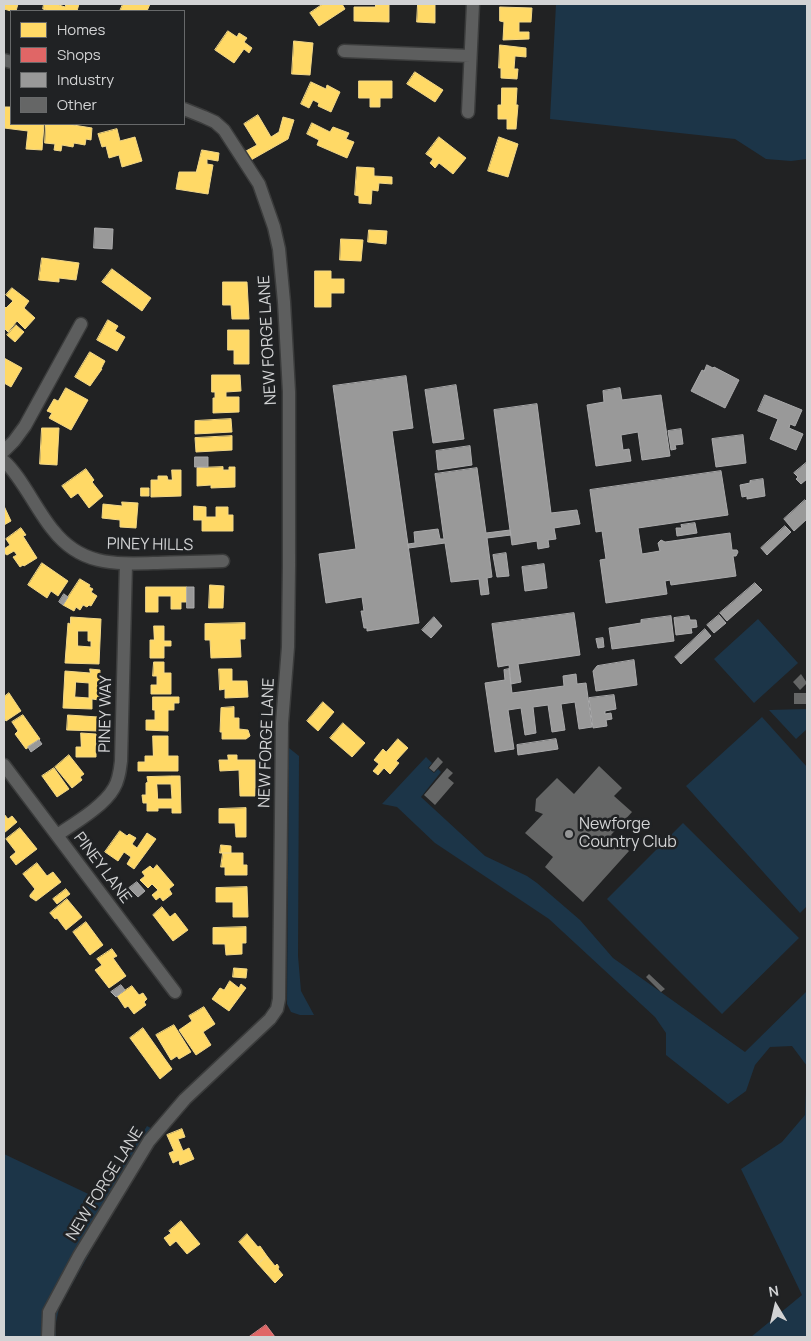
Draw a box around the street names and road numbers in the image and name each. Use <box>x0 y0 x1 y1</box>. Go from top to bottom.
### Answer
street label: NEW FORGE LANE <box>255 275 281 405</box>
street label: PINEY HILLS <box>107 535 193 555</box>
street label: PINEY WAY <box>96 675 116 753</box>
street label: NEW FORGE LANE <box>255 678 279 808</box>
street label: PINEY LANE <box>69 829 135 907</box>
street label: NEW FORGE LANE <box>62 1124 148 1244</box>

